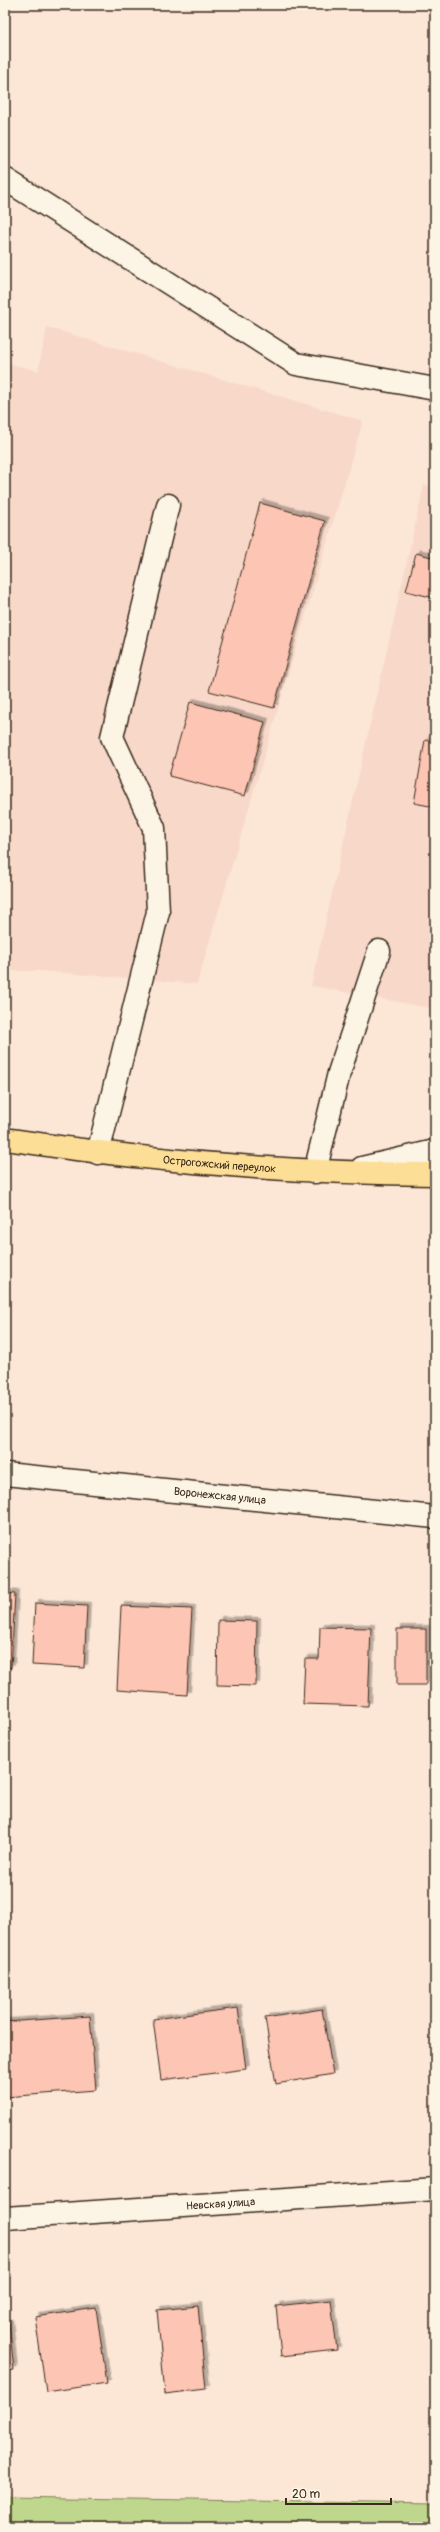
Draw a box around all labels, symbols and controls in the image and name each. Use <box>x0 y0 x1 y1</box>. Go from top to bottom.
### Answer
street label: Острогожский переулок <box>162 1153 277 1175</box>
street label: Воронежская улица <box>173 1484 267 1507</box>
street label: Невская улица <box>186 2195 255 2212</box>
scale bar <box>286 2480 391 2506</box>
text: 20 m <box>292 2487 321 2502</box>

